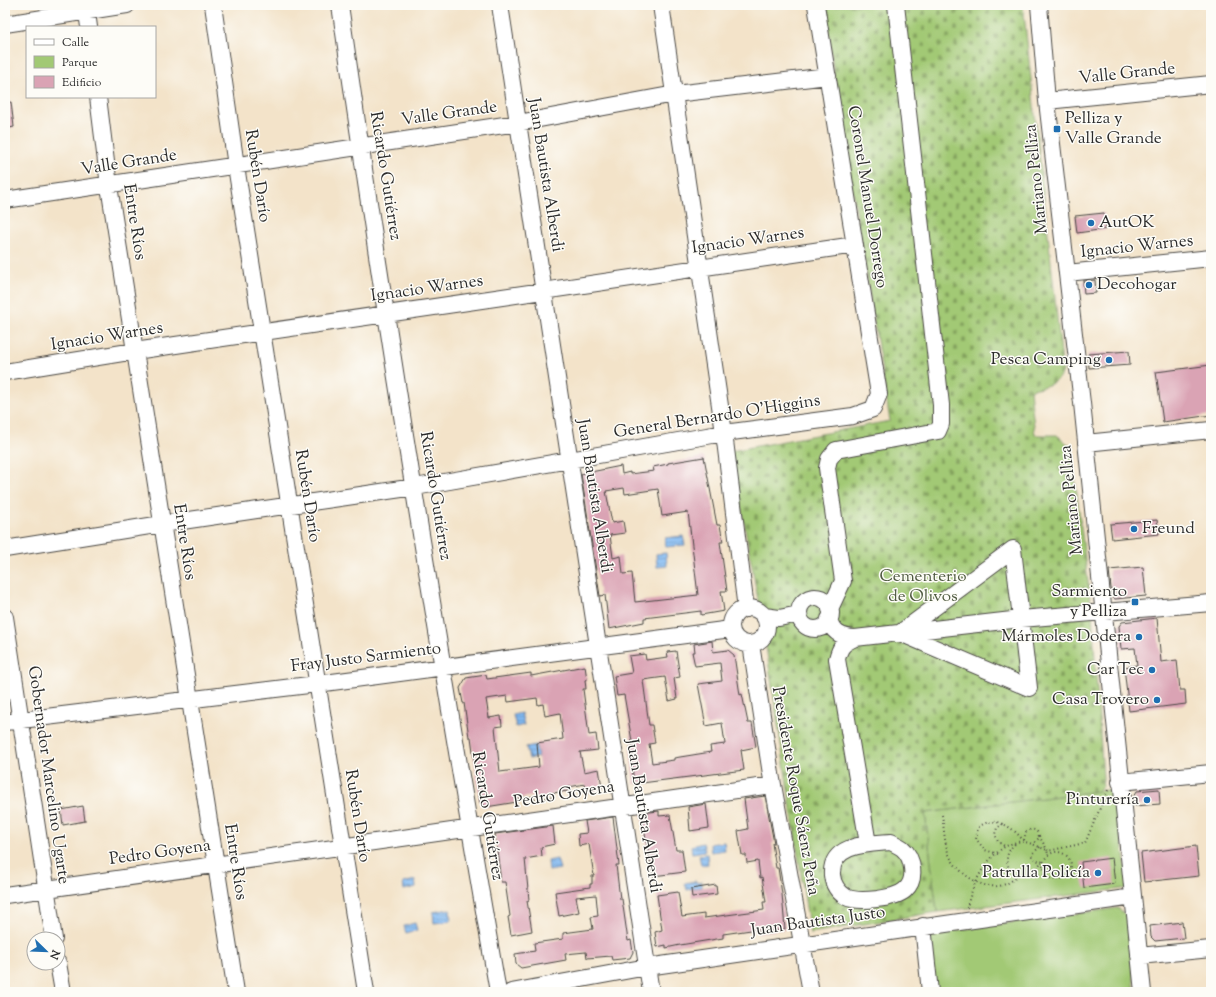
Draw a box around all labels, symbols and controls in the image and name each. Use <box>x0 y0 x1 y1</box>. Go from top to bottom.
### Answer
legend <box>26 26 156 98</box>
text: Calle <box>62 34 90 52</box>
text: Parque <box>62 54 98 72</box>
street label: Valle Grande <box>1078 57 1176 91</box>
text: Edificio <box>62 74 102 92</box>
street label: Valle Grande <box>399 95 499 133</box>
street label: Juan Bautista Alberdi <box>521 95 569 254</box>
street label: Coronel Manuel Dorrego <box>841 104 893 290</box>
place label: Pelliza y Valle Grande <box>1065 107 1162 151</box>
street label: Ricardo Gutiérrez <box>363 110 407 242</box>
street label: Mariano Pelliza <box>1019 123 1055 235</box>
marker: Pelliza y Valle Grande <box>1052 124 1062 134</box>
street label: Rubén Darío <box>238 128 276 224</box>
street label: Valle Grande <box>79 144 179 182</box>
street label: Entre Ríos <box>116 182 152 262</box>
place label: AutOK <box>1099 211 1155 235</box>
marker: AutOK <box>1086 218 1096 228</box>
street label: Ignacio Warnes <box>690 221 806 261</box>
street label: Ignacio Warnes <box>1079 229 1195 265</box>
street label: Ignacio Warnes <box>369 269 485 309</box>
place label: Decohogar <box>1097 273 1177 297</box>
marker: Decohogar <box>1084 280 1094 290</box>
street label: Ignacio Warnes <box>49 316 165 358</box>
place label: Pesca Camping <box>991 348 1101 372</box>
marker: Pesca Camping <box>1104 355 1114 365</box>
street label: General Bernardo O'Higgins <box>612 389 822 445</box>
street label: Juan Bautista Alberdi <box>570 416 618 575</box>
street label: Ricardo Gutiérrez <box>413 430 457 562</box>
street label: Mariano Pelliza <box>1054 444 1090 556</box>
street label: Rubén Darío <box>288 448 326 544</box>
street label: Entre Ríos <box>166 502 202 582</box>
place label: Freund <box>1142 517 1195 541</box>
marker: Freund <box>1129 524 1139 534</box>
park label: Cementerio de Olivos <box>880 565 967 609</box>
place label: Sarmiento y Pelliza <box>1051 580 1127 624</box>
marker: Sarmiento y Pelliza <box>1130 597 1140 607</box>
place label: Mármoles Dodera <box>1001 625 1131 649</box>
marker: Mármoles Dodera <box>1134 632 1144 642</box>
street label: Fray Justo Sarmiento <box>290 637 442 679</box>
place label: Car Tec <box>1087 658 1144 682</box>
street label: Gobernador Marcelino Ugarte <box>21 664 75 886</box>
marker: Car Tec <box>1147 665 1157 675</box>
street label: Presidente Roque Sáenz Peña <box>765 685 825 898</box>
place label: Casa Trovero <box>1052 688 1149 712</box>
marker: Casa Trovero <box>1152 695 1162 705</box>
street label: Juan Bautista Alberdi <box>619 736 667 895</box>
street label: Ricardo Gutiérrez <box>465 750 509 882</box>
street label: Rubén Darío <box>338 768 376 864</box>
street label: Pedro Goyena <box>512 775 616 815</box>
place label: Pinturería <box>1066 788 1139 812</box>
marker: Pinturería <box>1142 795 1152 805</box>
street label: Entre Ríos <box>217 822 253 902</box>
street label: Pedro Goyena <box>108 834 212 872</box>
place label: Patrulla Policía <box>982 861 1090 885</box>
marker: Patrulla Policía <box>1093 868 1103 878</box>
street label: Juan Bautista Justo <box>748 901 887 943</box>
north arrow <box>26 931 66 971</box>
text: N <box>45 946 64 962</box>

